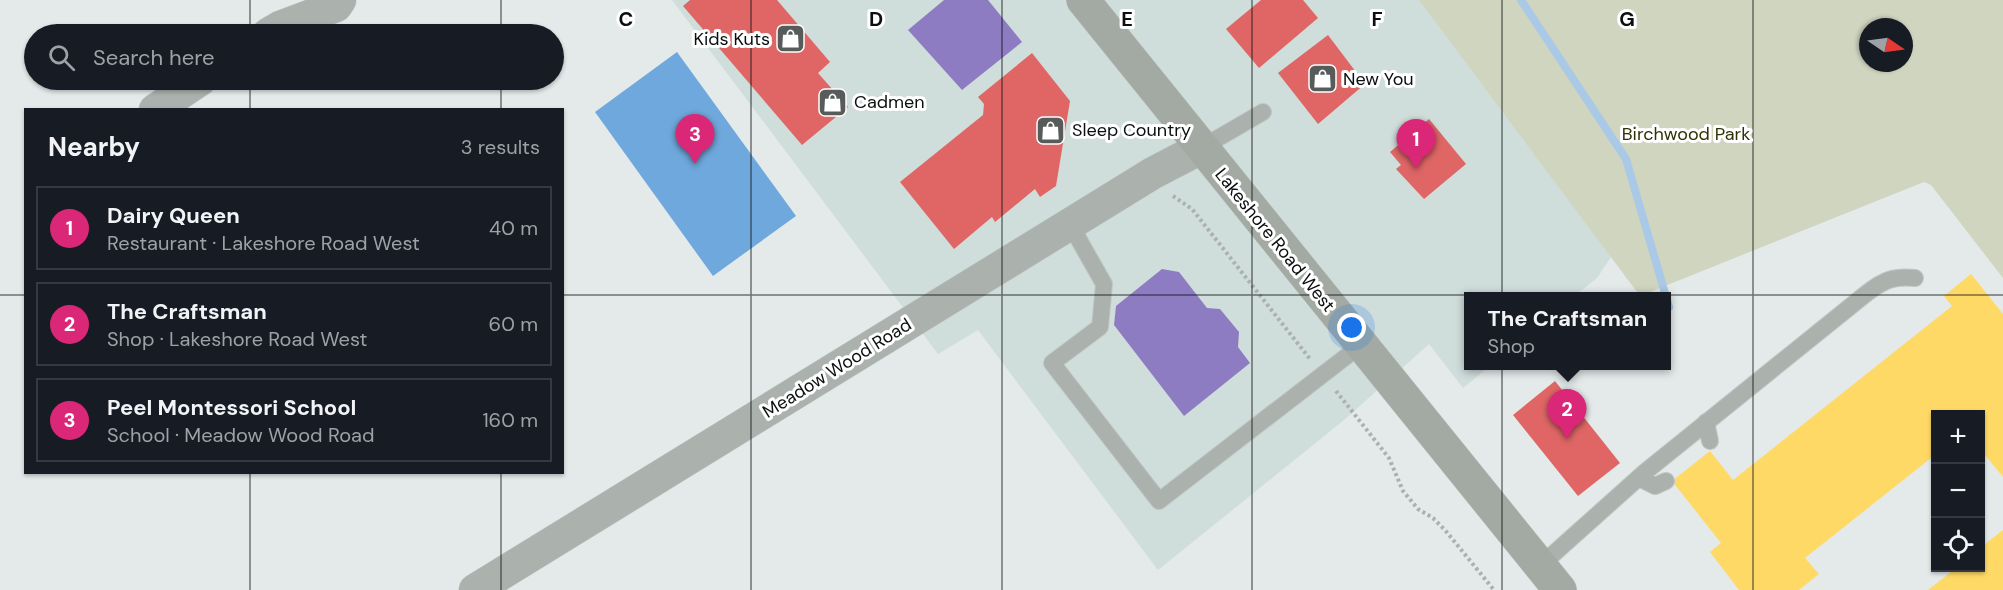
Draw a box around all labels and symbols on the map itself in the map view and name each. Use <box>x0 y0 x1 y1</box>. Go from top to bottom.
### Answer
text: C <box>619 6 633 32</box>
text: D <box>869 6 883 32</box>
text: E <box>1121 6 1133 32</box>
text: F <box>1371 6 1383 32</box>
text: G <box>1619 6 1635 32</box>
north arrow <box>1859 18 1913 72</box>
shop icon: Kids Kuts <box>775 23 807 55</box>
place label: Kids Kuts <box>693 27 770 51</box>
shop icon: New You <box>1306 63 1338 95</box>
place label: New You <box>1343 67 1414 91</box>
shop icon: Cadmen <box>817 86 849 118</box>
place label: Cadmen <box>854 90 925 114</box>
pin: 3 <box>676 114 714 164</box>
shop icon: Sleep Country <box>1035 114 1067 146</box>
place label: Sleep Country <box>1072 118 1191 142</box>
pin: 1 <box>1396 120 1436 169</box>
park label: Birchwood Park <box>1622 122 1750 146</box>
street label: Lakeshore Road West <box>1210 163 1340 317</box>
street label: Meadow Wood Road <box>758 312 916 424</box>
your location <box>1337 313 1366 342</box>
pin: 2 <box>1548 390 1586 439</box>

